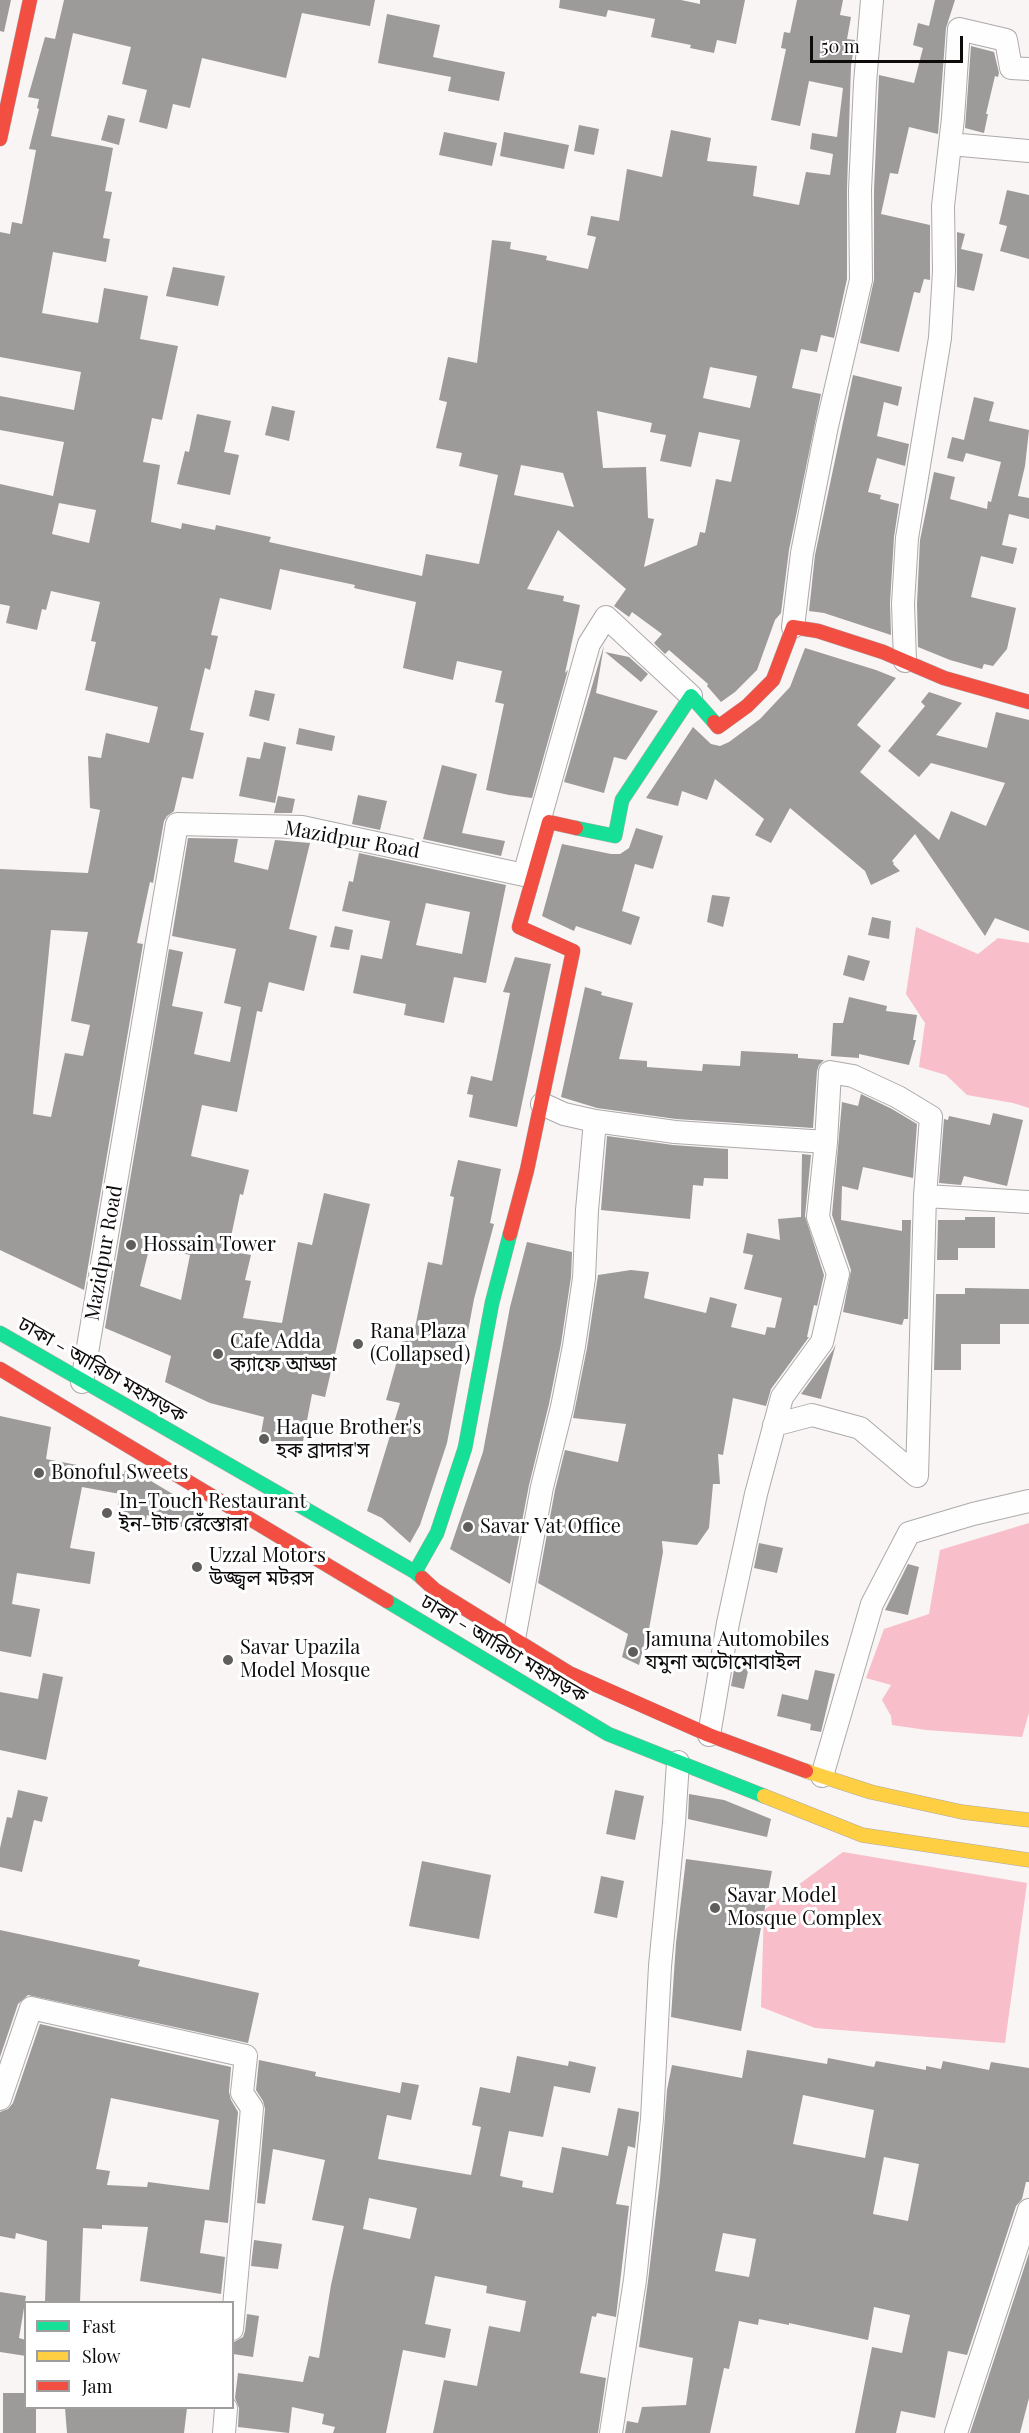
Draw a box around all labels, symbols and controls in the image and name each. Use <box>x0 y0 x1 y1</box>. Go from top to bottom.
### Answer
scale bar <box>813 24 966 62</box>
text: 50 m <box>821 34 860 58</box>
street label: Mazidpur Road <box>283 816 421 864</box>
street label: Mazidpur Road <box>80 1184 128 1322</box>
place label: Hossain Tower <box>143 1233 276 1257</box>
marker: Hossain Tower <box>124 1238 138 1252</box>
street label: ঢাকা - আরিচা মহাসড়ক <box>14 1312 190 1428</box>
place label: Rana Plaza (Collapsed) <box>370 1320 470 1367</box>
place label: Cafe Adda ক্যাফে আড্ডা <box>230 1330 337 1377</box>
marker: Rana Plaza (Collapsed) <box>351 1337 365 1351</box>
marker: Cafe Adda ক্যাফে আড্ডা <box>211 1347 225 1361</box>
place label: Haque Brother's হক ব্রাদার'স <box>276 1416 421 1463</box>
marker: Haque Brother's হক ব্রাদার'স <box>257 1432 271 1446</box>
place label: Bonoful Sweets <box>51 1461 189 1485</box>
marker: Bonoful Sweets <box>32 1466 46 1480</box>
place label: In-Touch Restaurant ইন-টাচ রেঁস্তোরা <box>119 1490 307 1537</box>
marker: In-Touch Restaurant ইন-টাচ রেঁস্তোরা <box>100 1506 114 1520</box>
place label: Savar Vat Office <box>480 1515 621 1539</box>
marker: Savar Vat Office <box>461 1520 475 1534</box>
place label: Uzzal Motors উজ্জ্বল মটরস <box>209 1544 326 1591</box>
marker: Uzzal Motors উজ্জ্বল মটরস <box>190 1560 204 1574</box>
street label: ঢাকা - আরিচা মহাসড়ক <box>416 1590 592 1708</box>
place label: Jamuna Automobiles যমুনা অটোমোবাইল <box>645 1628 829 1675</box>
place label: Savar Upazila Model Mosque <box>240 1636 370 1683</box>
marker: Jamuna Automobiles যমুনা অটোমোবাইল <box>626 1645 640 1659</box>
marker: Savar Upazila Model Mosque <box>221 1653 235 1667</box>
place label: Savar Model Mosque Complex <box>727 1884 882 1931</box>
marker: Savar Model Mosque Complex <box>708 1901 722 1915</box>
legend <box>24 2301 234 2409</box>
text: Fast <box>82 2314 115 2338</box>
text: Slow <box>82 2344 120 2368</box>
text: Jam <box>82 2374 112 2398</box>

